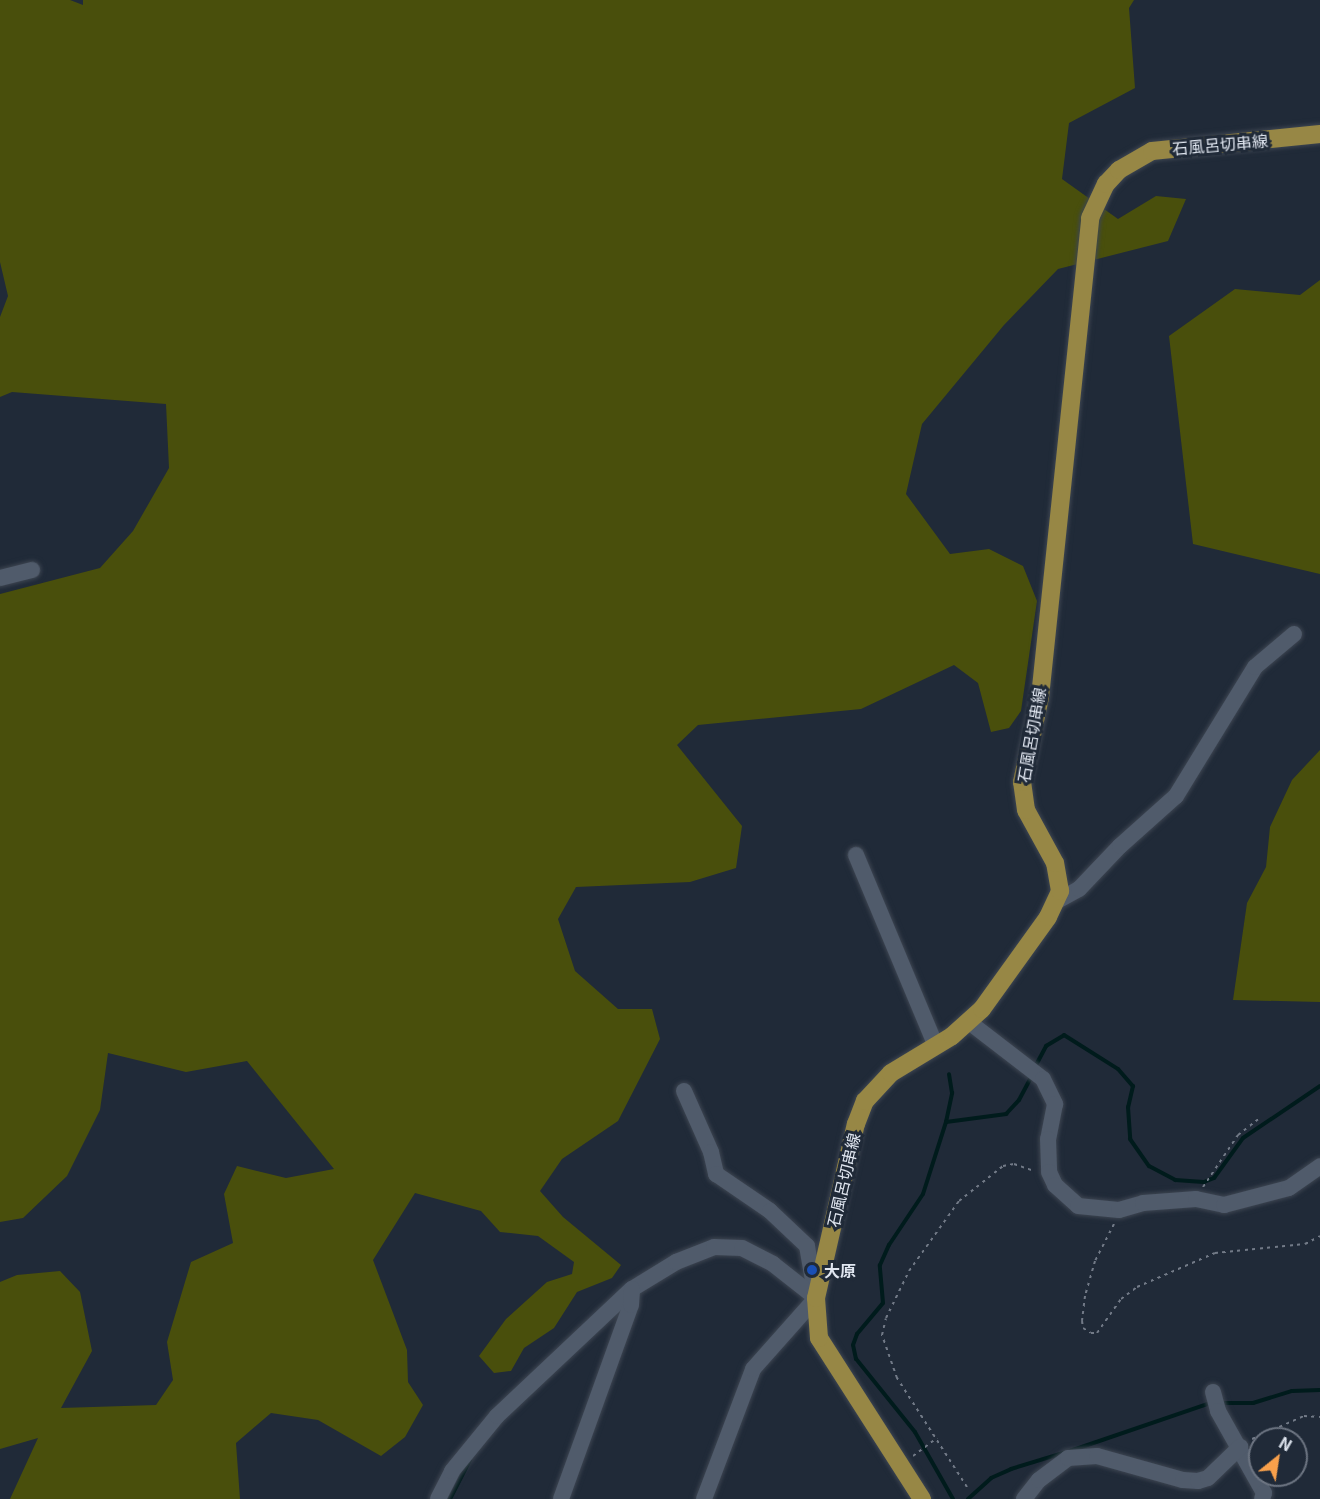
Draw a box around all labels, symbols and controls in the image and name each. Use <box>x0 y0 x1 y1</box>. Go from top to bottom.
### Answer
street label: 石風呂切串線 <box>1171 130 1269 158</box>
street label: 石風呂切串線 <box>1013 686 1049 784</box>
street label: 石風呂切串線 <box>823 1131 863 1229</box>
place label: 大原 <box>824 1260 856 1280</box>
marker: 大原 <box>805 1263 819 1277</box>
north arrow <box>1248 1427 1308 1487</box>
text: N <box>1275 1430 1297 1457</box>

